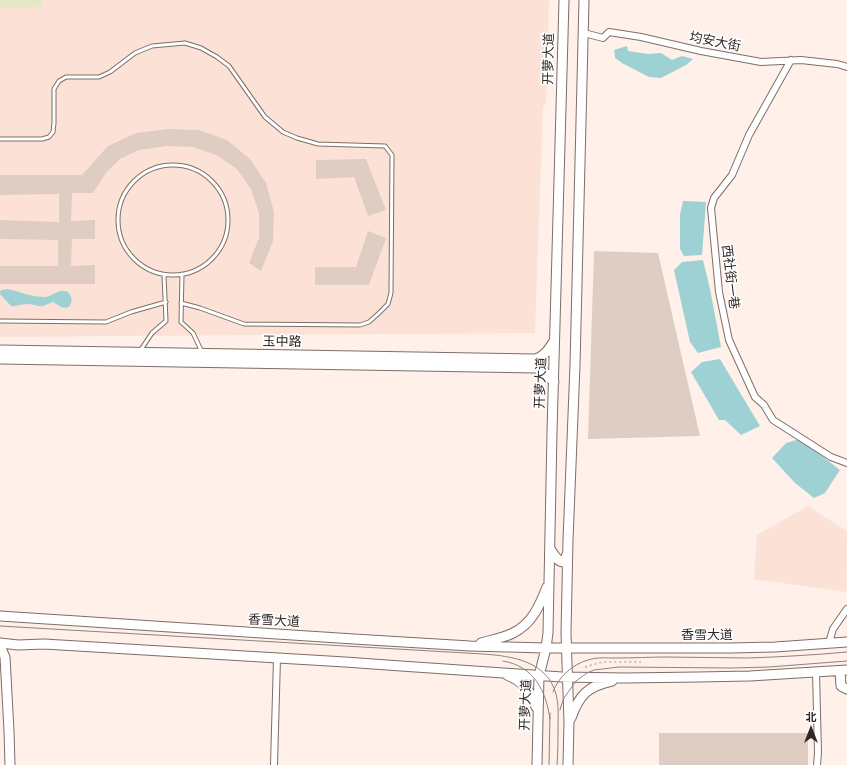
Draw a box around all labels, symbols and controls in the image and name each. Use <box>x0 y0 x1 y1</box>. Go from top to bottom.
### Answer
street label: 均安大街 <box>688 29 742 55</box>
street label: 开萝大道 <box>541 33 557 85</box>
street label: 西社街一巷 <box>718 244 742 310</box>
street label: 玉中路 <box>262 334 302 350</box>
street label: 开萝大道 <box>532 357 550 409</box>
street label: 香雪大道 <box>248 612 300 630</box>
street label: 香雪大道 <box>681 627 733 643</box>
street label: 开萝大道 <box>517 679 535 731</box>
north arrow <box>791 709 831 749</box>
text: 北 <box>806 710 817 724</box>

